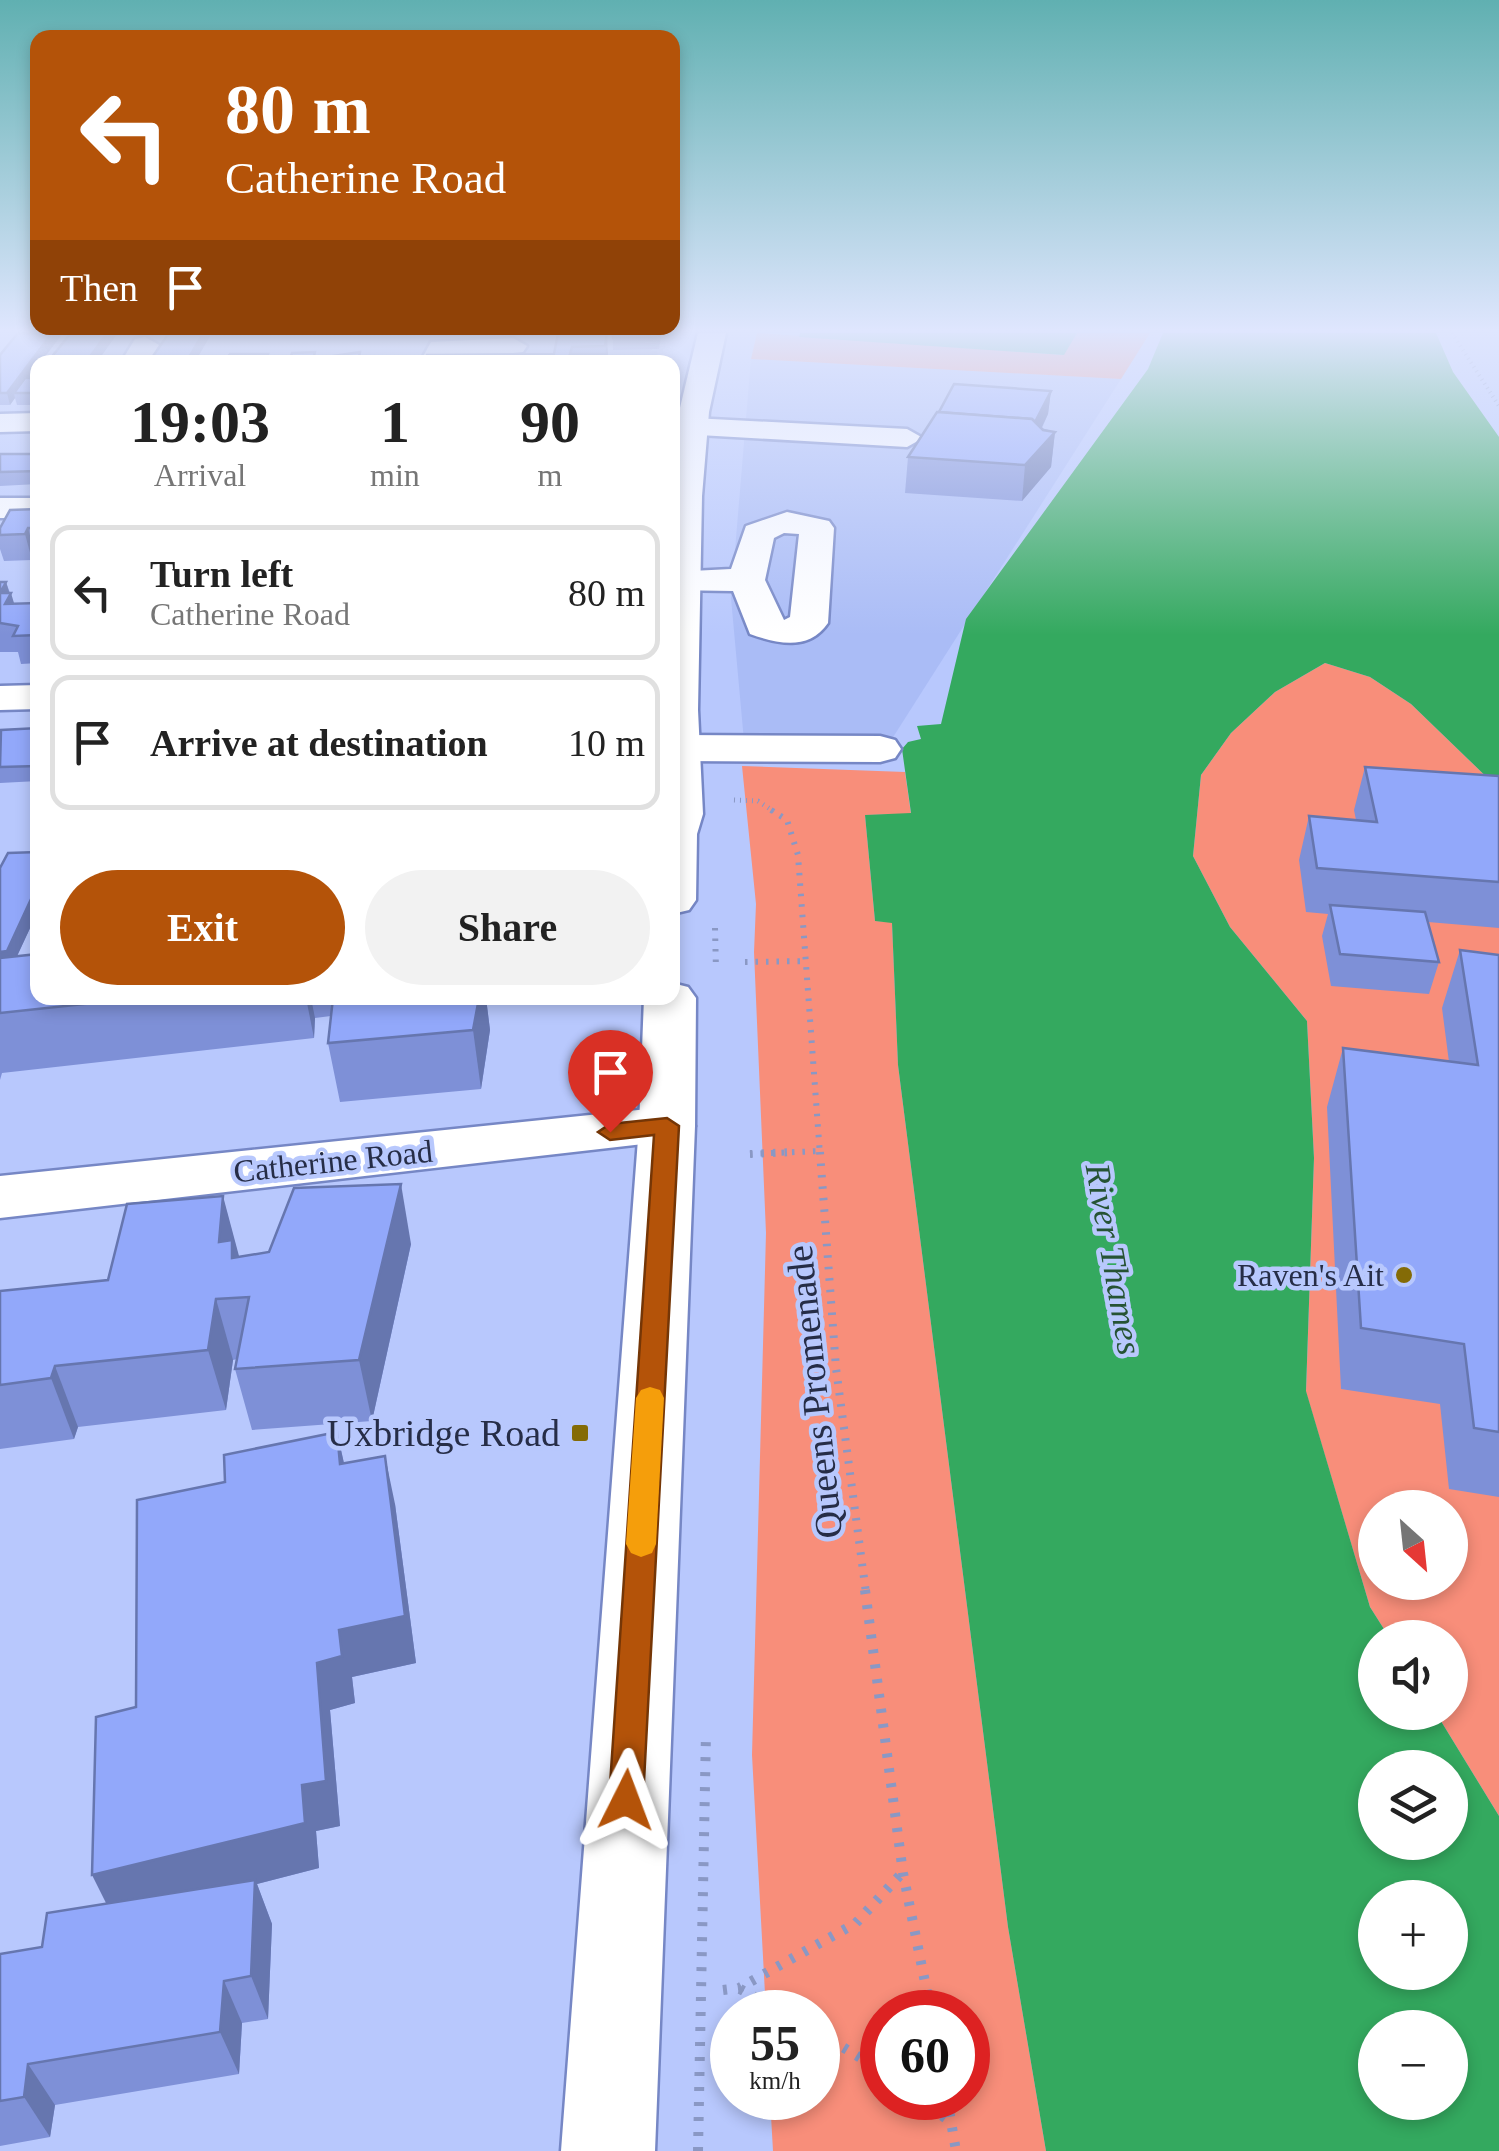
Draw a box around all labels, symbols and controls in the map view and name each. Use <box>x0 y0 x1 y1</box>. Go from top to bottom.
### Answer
icon: left <box>60 70 190 200</box>
text: 80 m <box>225 71 371 148</box>
text: Catherine Road <box>225 153 506 203</box>
icon: arrive <box>158 260 213 315</box>
text: Then <box>60 267 138 309</box>
text: 19:03 <box>130 389 270 455</box>
text: 1 <box>380 389 410 455</box>
text: 90 <box>520 389 580 455</box>
text: Arrival <box>154 457 246 493</box>
text: min <box>370 457 420 493</box>
text: m <box>537 457 562 493</box>
text: Turn left <box>150 553 293 595</box>
icon: left <box>65 565 120 620</box>
text: 80 m <box>568 572 645 614</box>
text: Catherine Road <box>150 596 350 632</box>
icon: arrive <box>65 715 120 770</box>
text: Arrive at destination <box>150 722 488 764</box>
text: 10 m <box>568 722 645 764</box>
button: Exit <box>60 870 345 985</box>
button: Share <box>365 870 650 985</box>
pin <box>568 1030 653 1133</box>
icon: arrive <box>583 1045 638 1100</box>
street label: Catherine Road <box>232 1133 434 1189</box>
water label: River Thames <box>1077 1159 1150 1358</box>
street label: Queens Promenade <box>778 1243 850 1541</box>
place label: Raven's Ait <box>1237 1257 1384 1293</box>
marker: Raven's Ait <box>1393 1264 1415 1286</box>
place label: Uxbridge Road <box>327 1412 560 1454</box>
marker: Uxbridge Road <box>569 1422 591 1444</box>
north arrow <box>1358 1490 1468 1600</box>
map controls <box>1358 1490 1468 2120</box>
button: sound <box>1358 1620 1468 1730</box>
position arrow <box>574 1748 678 1852</box>
button: layers <box>1358 1750 1468 1860</box>
button: + <box>1358 1880 1468 1990</box>
speed limit sign: 60 <box>860 1990 990 2120</box>
button: − <box>1358 2010 1468 2120</box>
text: 55 <box>750 2015 800 2071</box>
text: km/h <box>749 2067 801 2094</box>

